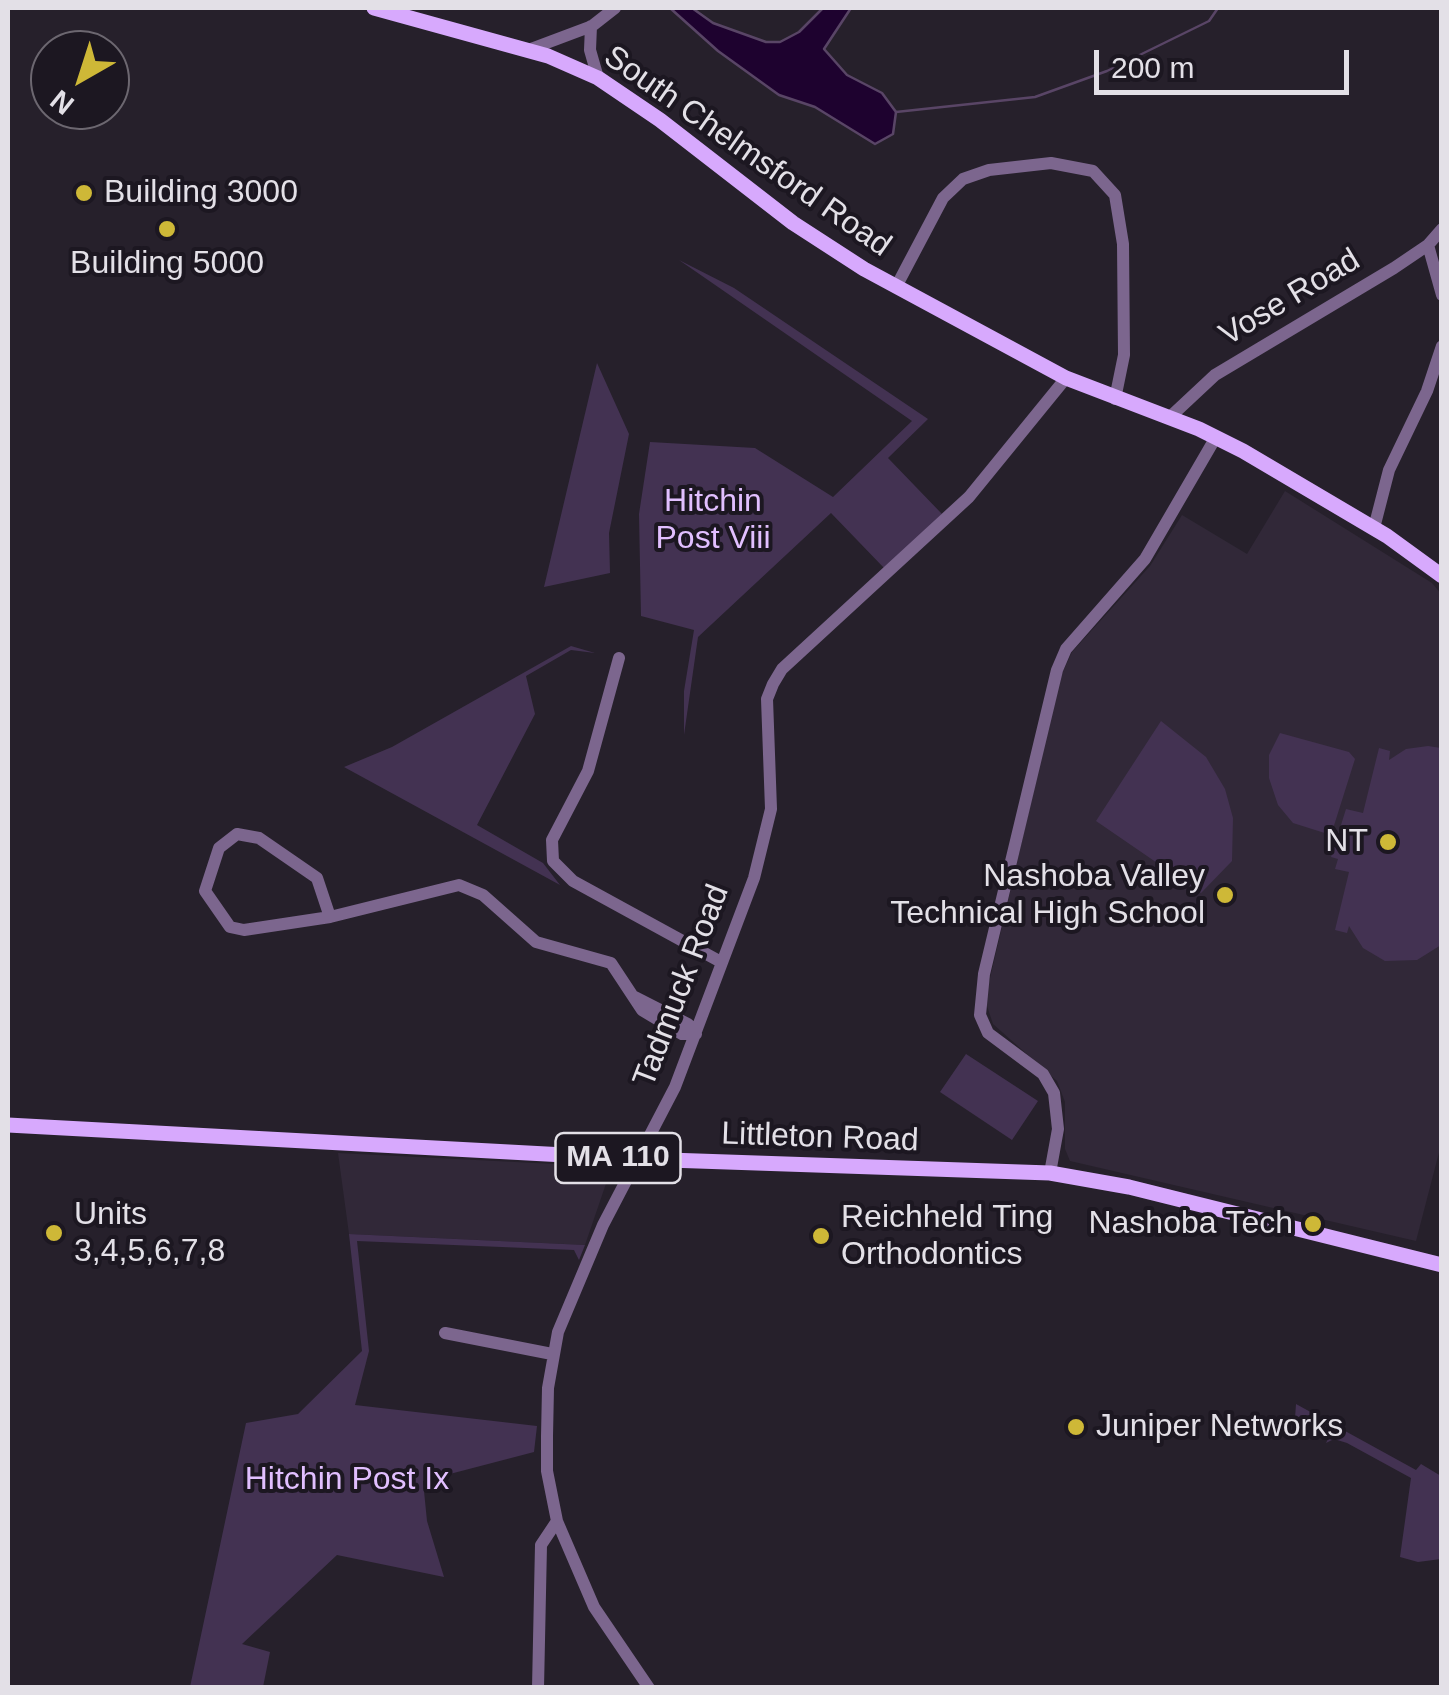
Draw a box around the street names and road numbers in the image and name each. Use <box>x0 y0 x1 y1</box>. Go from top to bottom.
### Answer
street label: South Chelmsford Road <box>596 38 898 266</box>
street label: Vose Road <box>1213 241 1367 355</box>
street label: Tadmuck Road <box>626 879 738 1093</box>
street label: Littleton Road <box>721 1115 919 1161</box>
road number: MA 110 <box>556 1133 680 1183</box>

